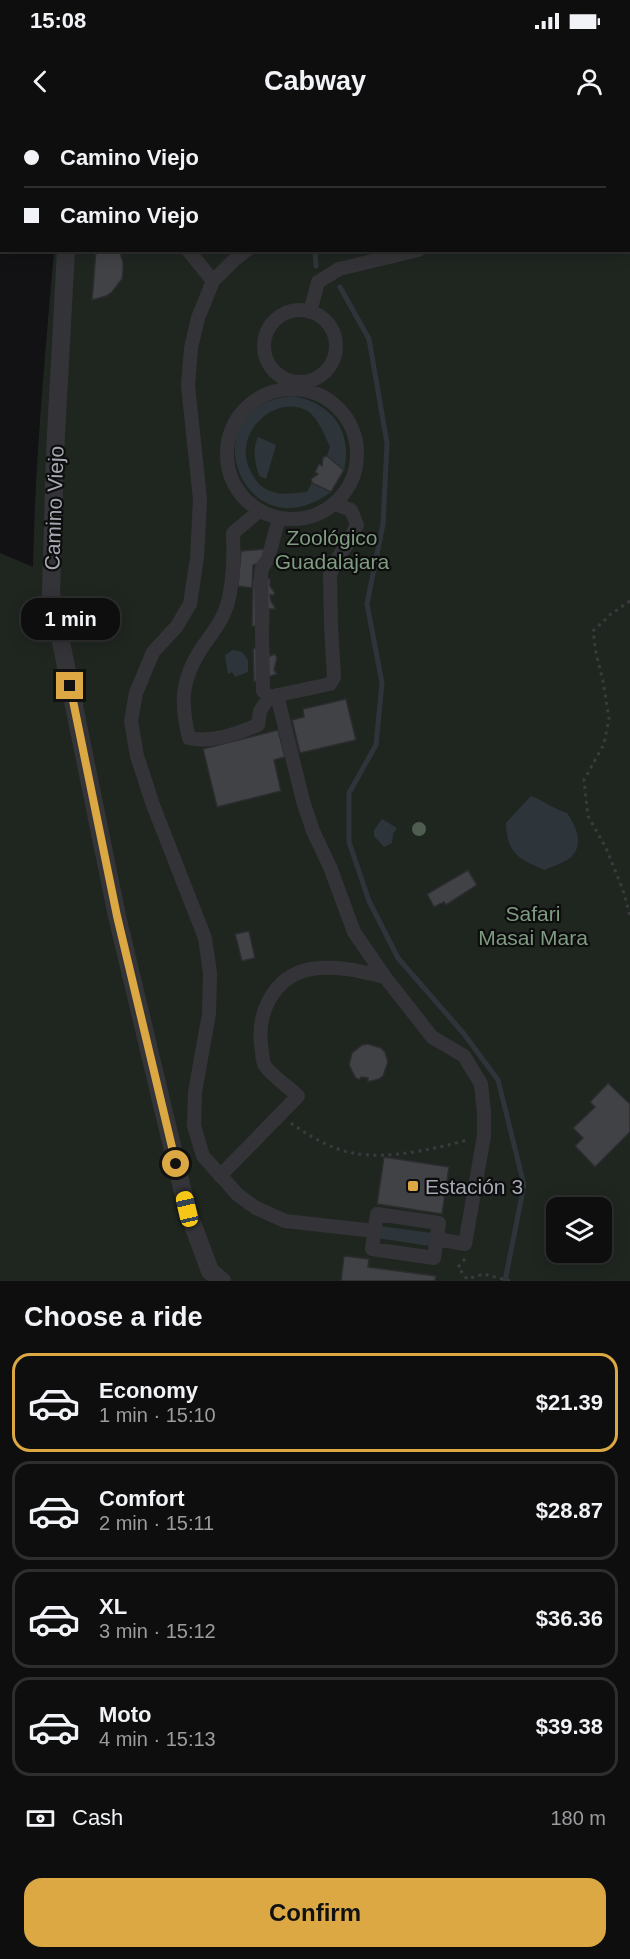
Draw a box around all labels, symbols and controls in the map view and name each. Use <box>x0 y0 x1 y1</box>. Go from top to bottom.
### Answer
text: 15:08 <box>30 8 86 33</box>
icon: back <box>24 65 57 98</box>
icon: person <box>573 65 606 98</box>
text: Cabway <box>264 66 366 96</box>
text: Camino Viejo <box>60 145 199 170</box>
text: Camino Viejo <box>60 203 199 228</box>
street label: Camino Viejo <box>40 445 68 571</box>
park label: Zoológico Guadalajara <box>275 526 390 573</box>
callout: 1 min <box>20 599 119 641</box>
text: 1 min <box>44 608 97 630</box>
route end <box>56 672 83 699</box>
park label: Safari Masai Mara <box>478 902 588 949</box>
route start <box>162 1150 189 1177</box>
place label: Estación 3 <box>425 1175 523 1198</box>
marker: Estación 3 <box>406 1179 420 1193</box>
car <box>174 1189 200 1229</box>
map controls <box>546 1197 612 1263</box>
button: layers <box>546 1197 612 1263</box>
text: Choose a ride <box>24 1302 203 1332</box>
icon: car <box>27 1376 81 1430</box>
text: Economy <box>99 1378 198 1403</box>
text: $21.39 <box>536 1390 603 1415</box>
text: 1 min · 15:10 <box>99 1404 216 1426</box>
icon: car <box>27 1484 81 1538</box>
text: Comfort <box>99 1486 185 1511</box>
text: $28.87 <box>536 1498 603 1523</box>
text: 2 min · 15:11 <box>99 1512 214 1534</box>
icon: car <box>27 1592 81 1646</box>
text: XL <box>99 1594 127 1619</box>
text: $36.36 <box>536 1606 603 1631</box>
text: 3 min · 15:12 <box>99 1620 216 1642</box>
icon: car <box>27 1700 81 1754</box>
text: Moto <box>99 1702 152 1727</box>
text: $39.38 <box>536 1714 603 1739</box>
text: 4 min · 15:13 <box>99 1728 216 1750</box>
icon: cash <box>24 1802 57 1835</box>
text: Cash <box>72 1805 123 1830</box>
text: 180 m <box>550 1807 606 1829</box>
button: Confirm <box>24 1878 606 1947</box>

